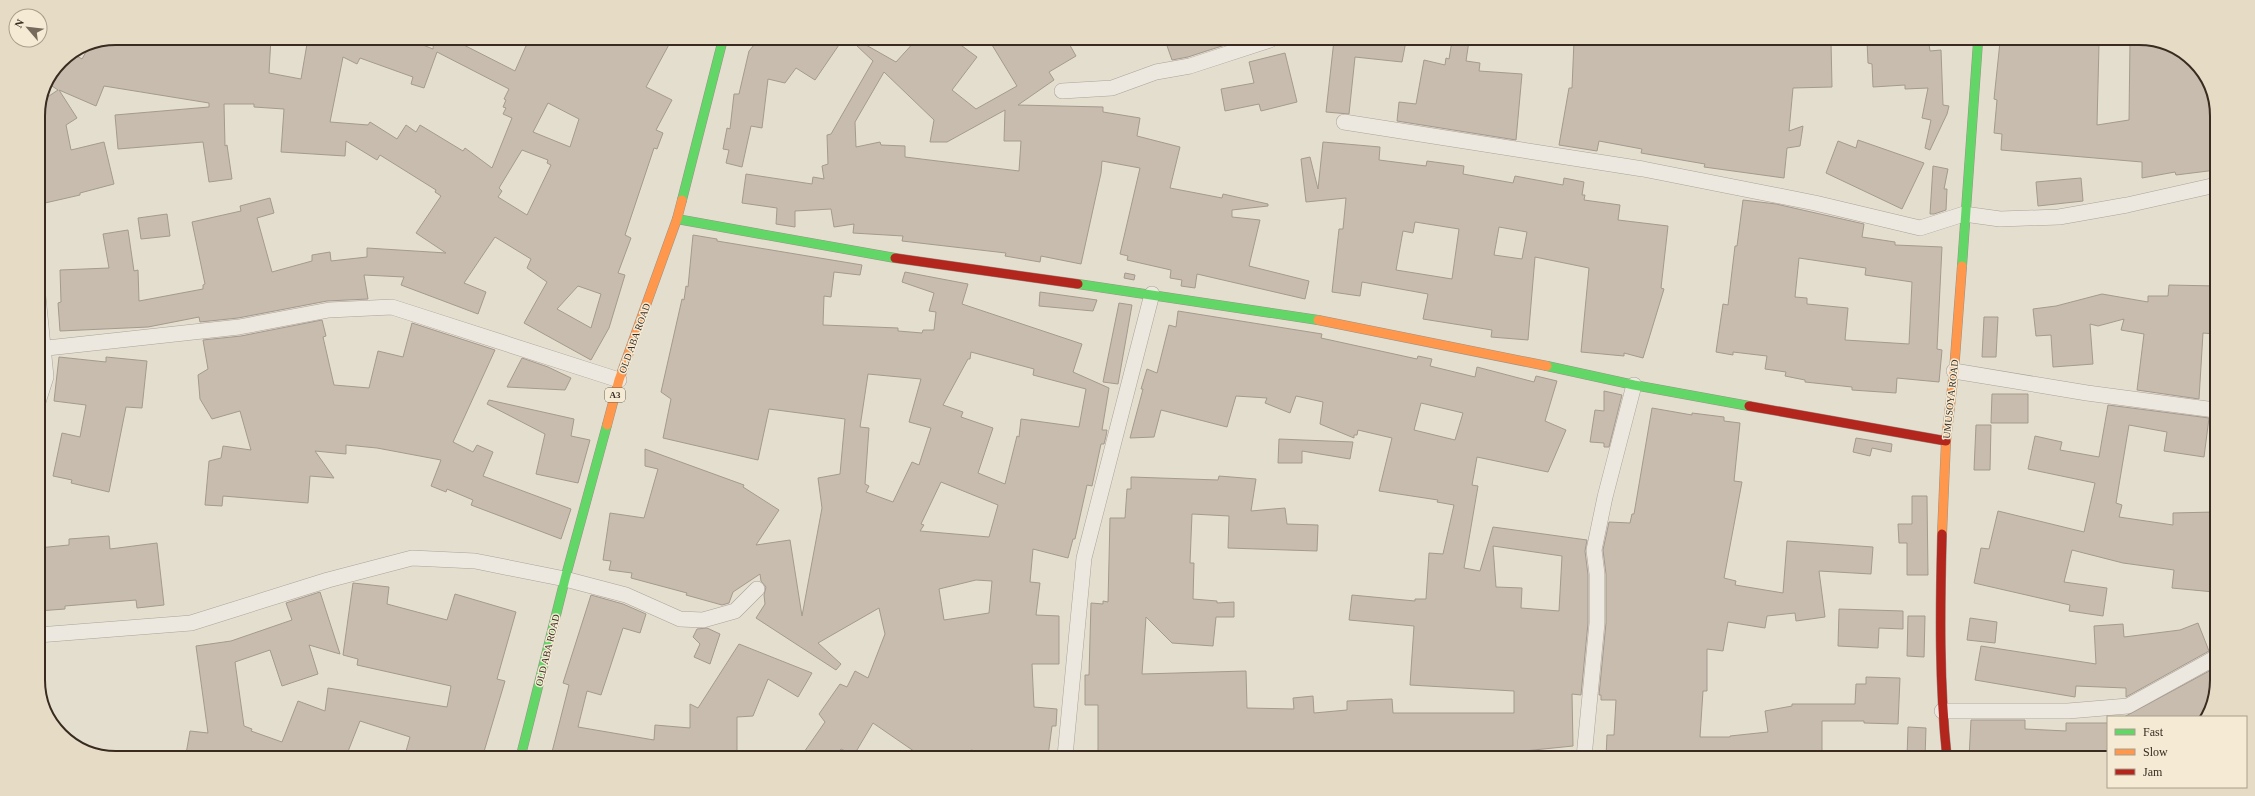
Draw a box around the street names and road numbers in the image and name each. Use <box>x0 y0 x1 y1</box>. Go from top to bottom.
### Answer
street label: OLD ABA ROAD <box>617 302 652 375</box>
street label: UMUSOYA ROAD <box>1941 359 1960 439</box>
road number: A3 <box>605 388 625 402</box>
street label: OLD ABA ROAD <box>533 613 562 687</box>

